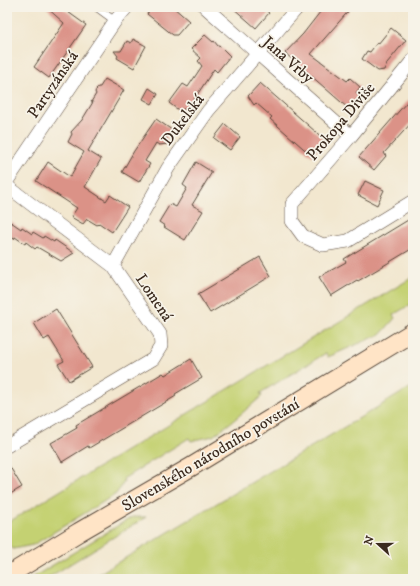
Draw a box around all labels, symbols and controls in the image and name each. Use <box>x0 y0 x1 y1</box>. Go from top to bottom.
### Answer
street label: Jana Vrby <box>257 31 318 88</box>
street label: Partyzánská <box>23 47 83 122</box>
street label: Prokopa Diviše <box>302 78 380 165</box>
street label: Dukelská <box>157 90 209 149</box>
street label: Lomená <box>131 270 177 325</box>
street label: Slovenského národního povstání <box>118 393 304 516</box>
north arrow <box>358 524 398 564</box>
text: N <box>361 534 378 547</box>

